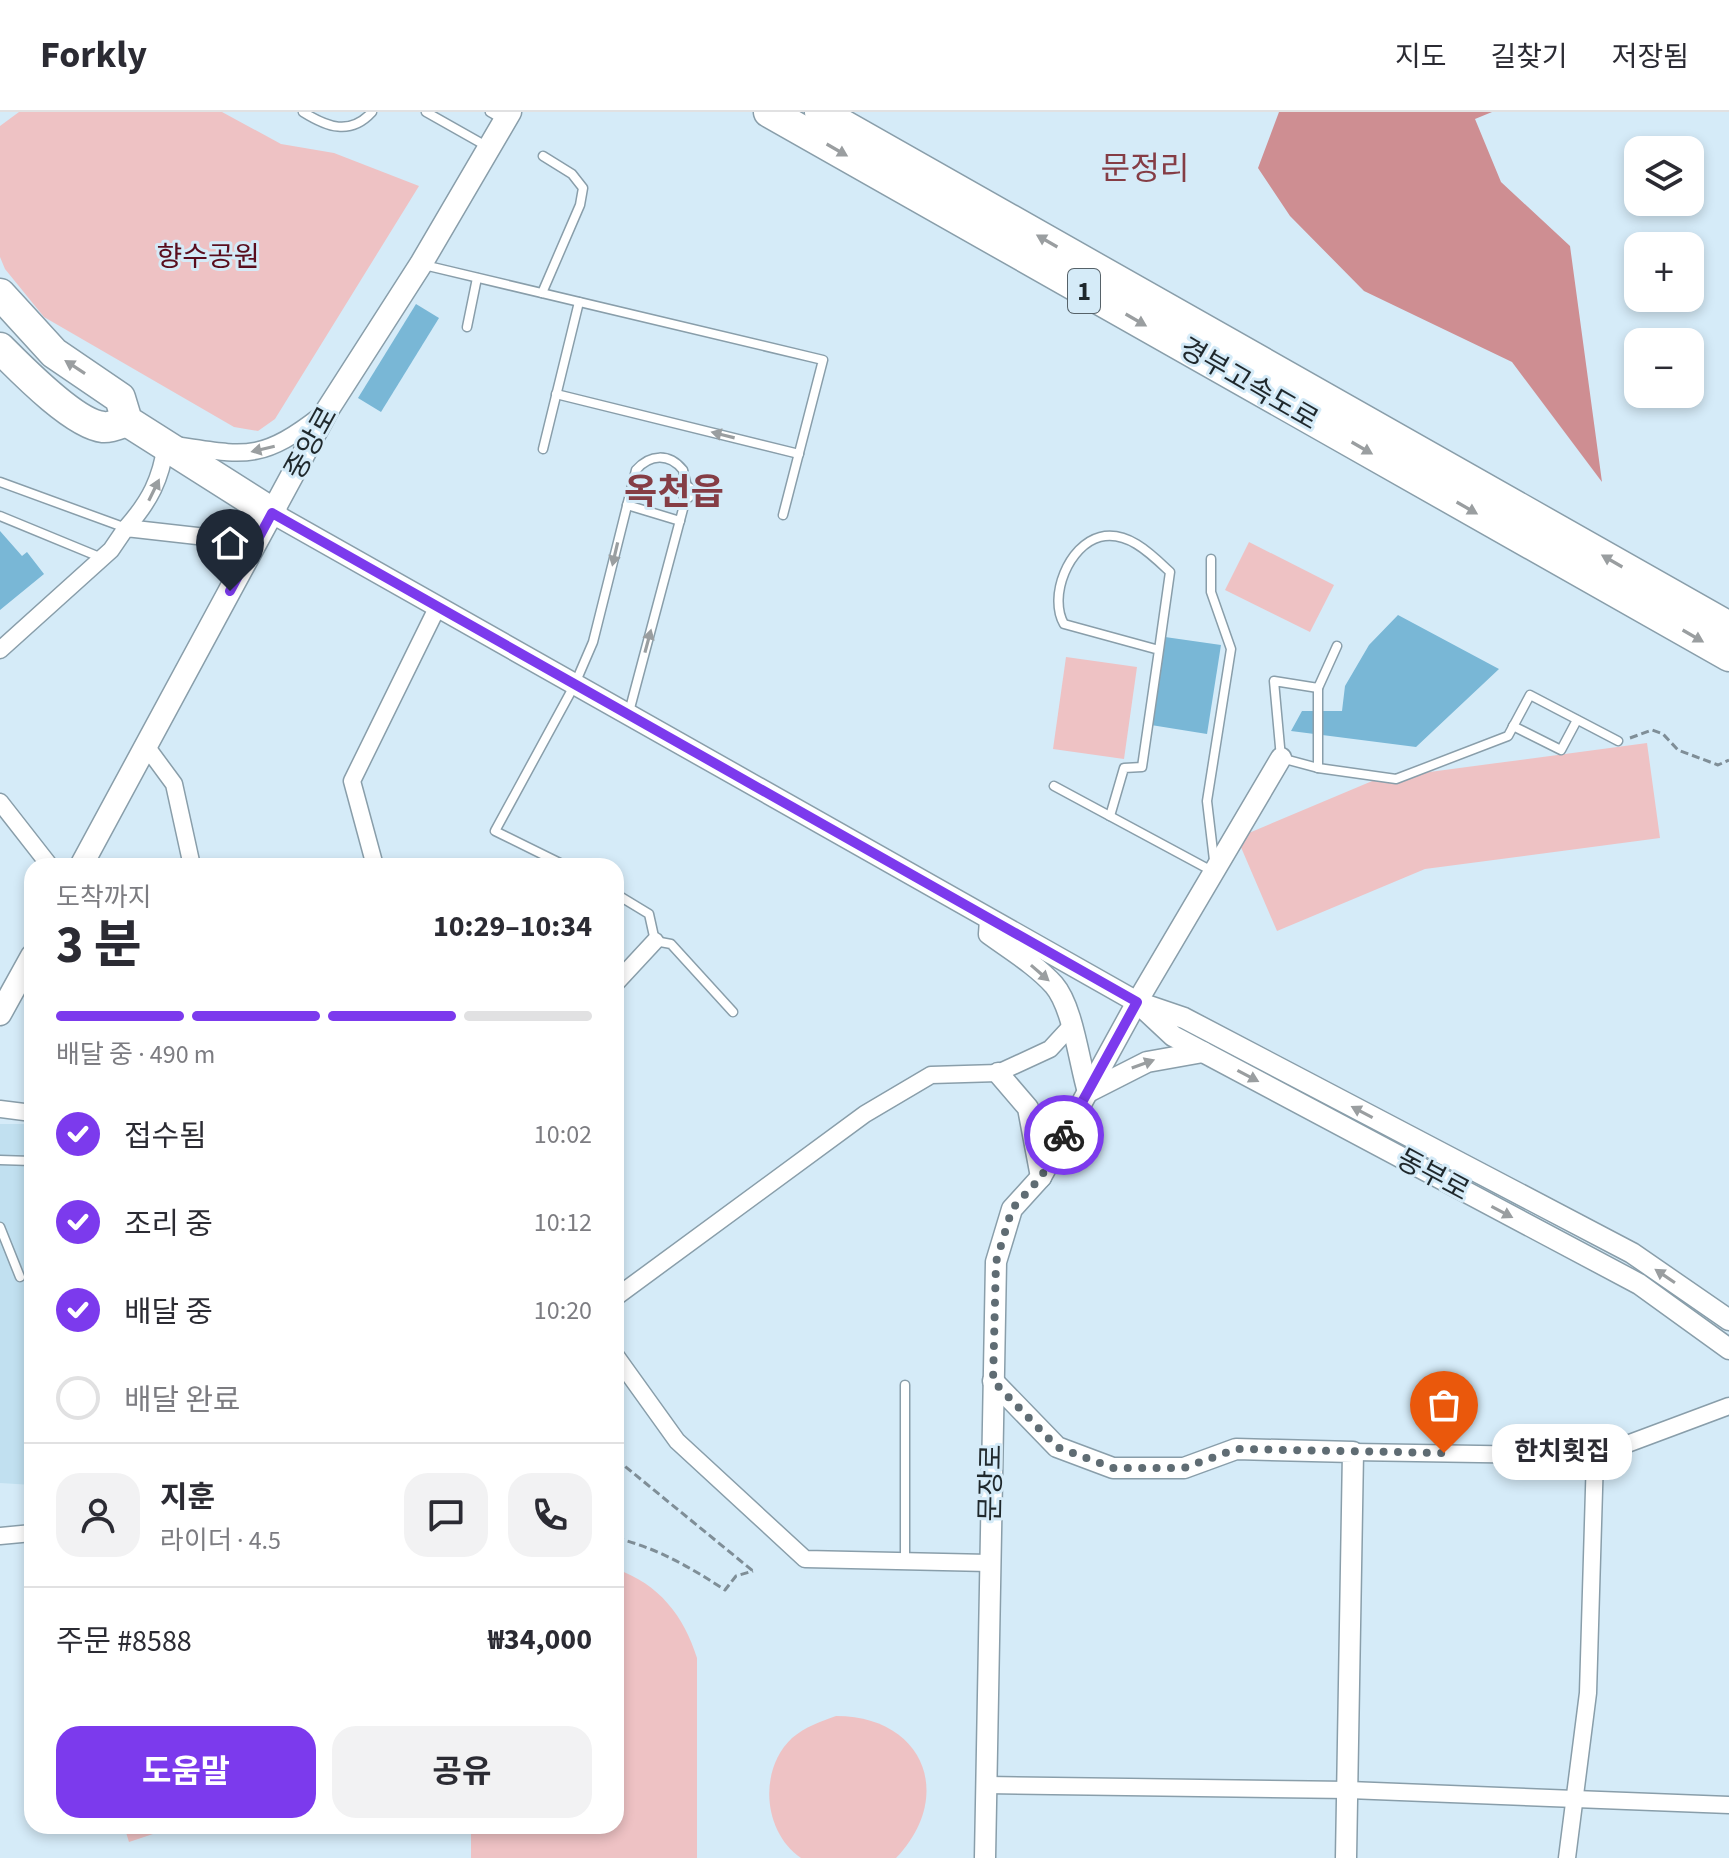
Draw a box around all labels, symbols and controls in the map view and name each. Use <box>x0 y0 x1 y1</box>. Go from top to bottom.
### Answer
text: Forkly <box>40 28 147 82</box>
text: 지도 <box>1395 37 1446 77</box>
text: 길찾기 <box>1490 37 1568 77</box>
text: 저장됨 <box>1612 37 1689 77</box>
map controls <box>1624 136 1704 408</box>
button: layers <box>1624 136 1704 216</box>
one-way arrow <box>826 143 848 157</box>
district label: 문정리 <box>1101 146 1189 192</box>
button: + <box>1624 232 1704 312</box>
one-way arrow <box>1036 234 1058 248</box>
park label: 향수공원 <box>156 237 260 277</box>
road number: 1 <box>1068 269 1100 313</box>
one-way arrow <box>1125 313 1147 327</box>
street label: 경부고속도로 <box>1172 328 1326 440</box>
button: − <box>1624 328 1704 408</box>
one-way arrow <box>65 360 86 375</box>
street label: 중앙로 <box>275 400 347 486</box>
one-way arrow <box>711 429 736 441</box>
one-way arrow <box>1351 441 1373 455</box>
one-way arrow <box>250 443 275 456</box>
district label: 옥천읍 <box>624 467 724 518</box>
one-way arrow <box>147 478 161 501</box>
one-way arrow <box>1456 501 1478 515</box>
pin <box>196 509 264 591</box>
icon: home <box>208 521 252 565</box>
one-way arrow <box>608 542 621 567</box>
one-way arrow <box>1601 554 1624 568</box>
one-way arrow <box>642 628 654 653</box>
one-way arrow <box>1682 629 1705 643</box>
text: 도착까지 <box>56 879 152 916</box>
text: 10:29–10:34 <box>433 905 592 948</box>
text: 3 분 <box>56 909 142 983</box>
one-way arrow <box>1030 964 1050 981</box>
text: 배달 중 · 490 m <box>56 1036 215 1073</box>
one-way arrow <box>1131 1058 1155 1070</box>
one-way arrow <box>1236 1069 1259 1083</box>
courier <box>1024 1095 1104 1175</box>
one-way arrow <box>1351 1105 1374 1118</box>
icon: check <box>56 1112 100 1156</box>
icon: bike <box>1042 1113 1086 1157</box>
text: 접수됨 <box>124 1115 207 1158</box>
text: 10:02 <box>534 1116 592 1153</box>
street label: 동부로 <box>1389 1139 1477 1211</box>
icon: check <box>56 1200 100 1244</box>
text: 조리 중 <box>124 1203 213 1246</box>
text: 10:12 <box>534 1204 592 1241</box>
one-way arrow <box>1490 1205 1513 1218</box>
one-way arrow <box>1654 1269 1675 1284</box>
icon: check <box>56 1288 100 1332</box>
text: 배달 중 <box>124 1291 213 1334</box>
text: 10:20 <box>534 1292 592 1329</box>
pin <box>1410 1371 1478 1453</box>
text: 배달 완료 <box>124 1379 240 1422</box>
icon: bag <box>1422 1383 1466 1427</box>
callout: 한치횟집 <box>1492 1425 1632 1481</box>
text: 한치횟집 <box>1514 1433 1610 1470</box>
street label: 문장로 <box>970 1444 1012 1522</box>
button: person <box>56 1473 140 1557</box>
button: chat <box>404 1473 488 1557</box>
button: phone <box>508 1473 592 1557</box>
text: 지훈 <box>160 1476 215 1519</box>
text: 라이더 · 4.5 <box>160 1522 281 1559</box>
text: ₩34,000 <box>488 1618 592 1661</box>
text: 주문 #8588 <box>56 1620 192 1663</box>
button: 도움말 <box>56 1726 316 1818</box>
button: 공유 <box>332 1726 592 1818</box>

